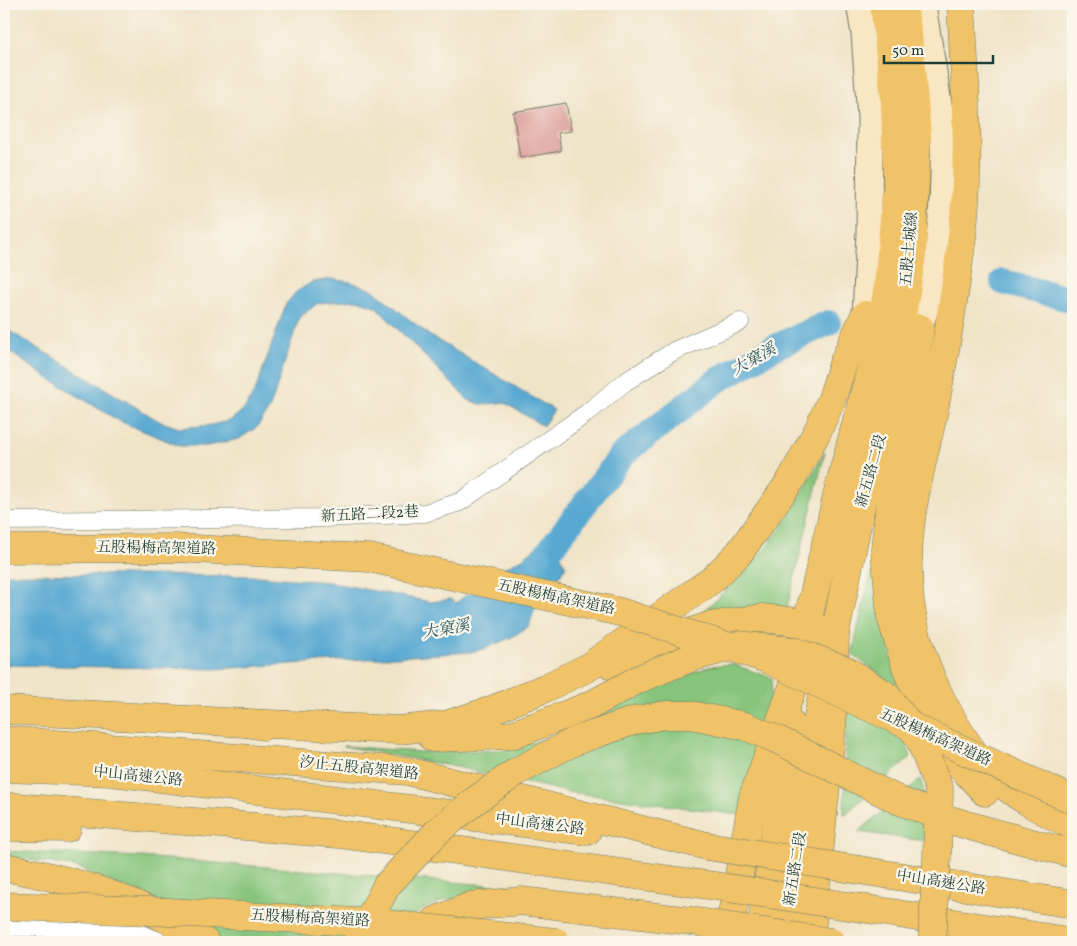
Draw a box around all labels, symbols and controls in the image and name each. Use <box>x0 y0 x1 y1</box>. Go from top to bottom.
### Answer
scale bar <box>884 32 993 64</box>
text: 50 m <box>892 41 924 62</box>
street label: 五股土城線 <box>896 211 924 287</box>
water label: 大窠溪 <box>728 338 782 381</box>
street label: 新五路二段 <box>852 432 892 510</box>
street label: 新五路二段2巷 <box>320 502 420 528</box>
street label: 五股楊梅高架道路 <box>96 537 216 561</box>
street label: 五股楊梅高架道路 <box>495 575 617 621</box>
water label: 大窠溪 <box>420 615 474 645</box>
street label: 五股楊梅高架道路 <box>876 704 994 772</box>
street label: 汐止五股高架道路 <box>298 752 420 786</box>
street label: 中山高速公路 <box>92 762 184 792</box>
street label: 中山高速公路 <box>494 809 586 841</box>
street label: 新五路二段 <box>780 830 812 908</box>
street label: 中山高速公路 <box>895 866 987 900</box>
street label: 五股楊梅高架道路 <box>250 905 370 933</box>

